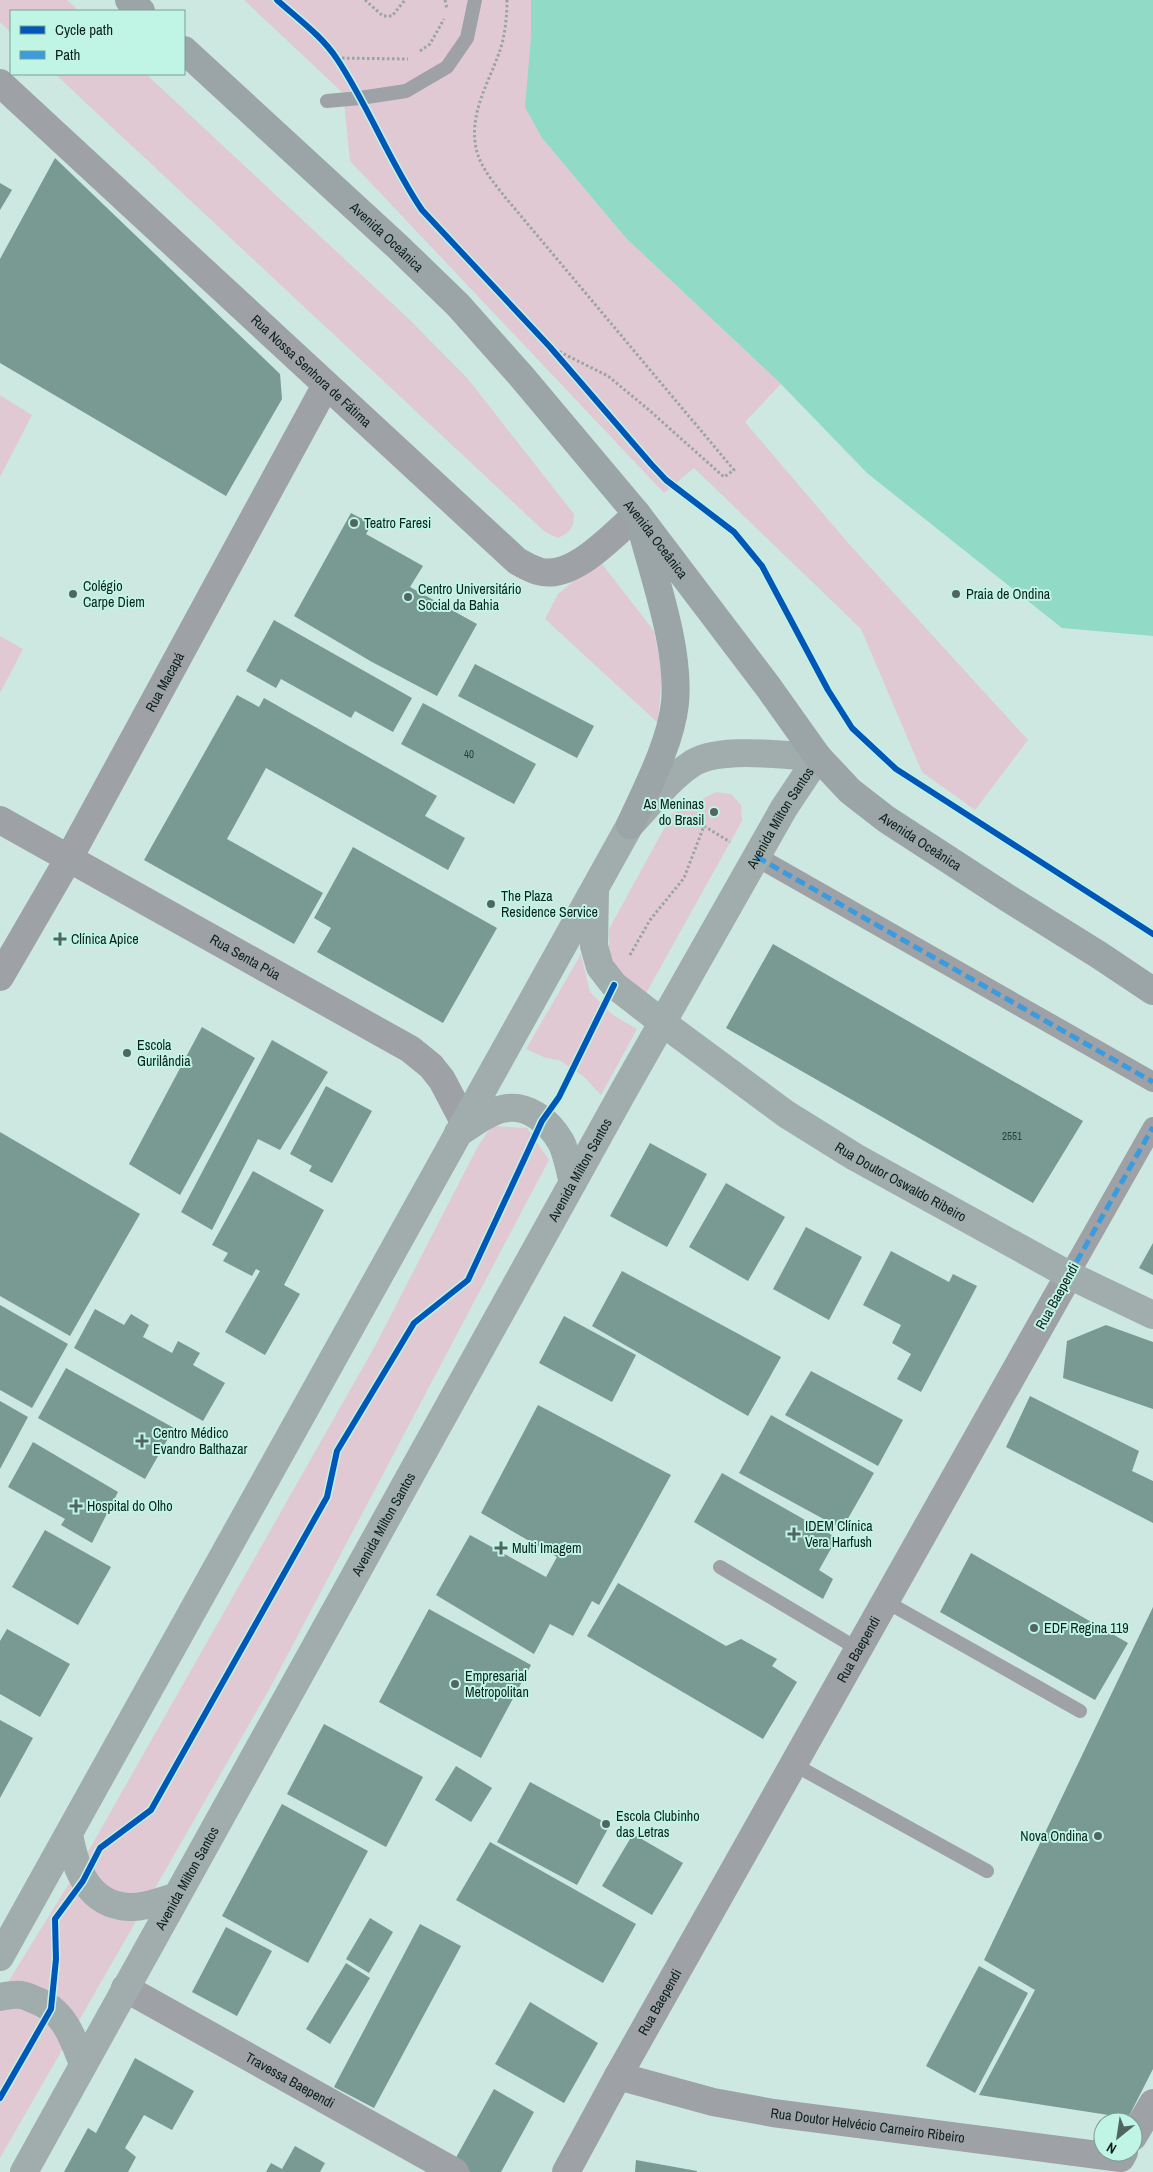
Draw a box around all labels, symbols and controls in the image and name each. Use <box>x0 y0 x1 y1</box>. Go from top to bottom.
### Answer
legend <box>10 10 185 75</box>
text: Cycle path <box>55 19 113 40</box>
text: Path <box>55 44 80 65</box>
street label: Avenida Oceânica <box>346 198 428 276</box>
street label: Rua Nossa Senhora de Fátima <box>247 311 376 431</box>
street label: Avenida Oceânica <box>619 495 692 583</box>
place label: Teatro Faresi <box>364 514 431 532</box>
marker: Teatro Faresi <box>348 517 360 529</box>
place label: Colégio Carpe Diem <box>83 577 145 611</box>
place label: Centro Universitário Social da Bahia <box>418 580 521 614</box>
place label: Praia de Ondina <box>966 585 1051 603</box>
marker: Colégio Carpe Diem <box>67 588 79 600</box>
marker: Praia de Ondina <box>950 588 962 600</box>
marker: Centro Universitário Social da Bahia <box>402 591 414 603</box>
street label: Rua Macapá <box>141 648 188 715</box>
house number: 40 <box>464 747 474 761</box>
street label: Avenida Milton Santos <box>742 763 818 873</box>
place label: As Meninas do Brasil <box>642 795 704 829</box>
marker: As Meninas do Brasil <box>708 806 720 818</box>
street label: Avenida Oceânica <box>875 808 965 875</box>
place label: The Plaza Residence Service <box>501 887 598 921</box>
marker: The Plaza Residence Service <box>485 898 497 910</box>
place label: Clínica Apice <box>71 930 139 948</box>
street label: Rua Senta Púa <box>207 930 284 984</box>
marker: Clínica Apice <box>53 932 67 946</box>
place label: Escola Gurilândia <box>137 1036 191 1070</box>
marker: Escola Gurilândia <box>121 1047 133 1059</box>
street label: Avenida Milton Santos <box>543 1115 616 1226</box>
house number: 2551 <box>1002 1129 1022 1143</box>
street label: Rua Doutor Oswaldo Ribeiro <box>832 1138 970 1226</box>
street label: Rua Baependi <box>1031 1260 1083 1332</box>
place label: Centro Médico Evandro Balthazar <box>153 1424 248 1458</box>
marker: Centro Médico Evandro Balthazar <box>135 1434 149 1448</box>
street label: Avenida Milton Santos <box>347 1469 419 1580</box>
place label: Hospital do Olho <box>87 1497 173 1515</box>
marker: Hospital do Olho <box>69 1499 83 1513</box>
place label: IDEM Clínica Vera Harfush <box>805 1517 873 1551</box>
marker: IDEM Clínica Vera Harfush <box>787 1527 801 1541</box>
place label: Multi Imagem <box>512 1539 582 1557</box>
marker: Multi Imagem <box>494 1541 508 1555</box>
street label: Rua Baependi <box>832 1613 884 1686</box>
place label: EDF Regina 119 <box>1044 1619 1129 1637</box>
marker: EDF Regina 119 <box>1028 1622 1040 1634</box>
place label: Empresarial Metropolitan <box>465 1667 529 1701</box>
marker: Empresarial Metropolitan <box>449 1678 461 1690</box>
place label: Escola Clubinho das Letras <box>616 1807 700 1841</box>
marker: Escola Clubinho das Letras <box>600 1818 612 1830</box>
street label: Avenida Milton Santos <box>151 1823 223 1934</box>
place label: Nova Ondina <box>1020 1827 1089 1845</box>
marker: Nova Ondina <box>1092 1830 1104 1842</box>
street label: Rua Baependi <box>634 1966 685 2039</box>
street label: Travessa Baependi <box>242 2048 338 2112</box>
street label: Rua Doutor Helvécio Carneiro Ribeiro <box>770 2104 966 2147</box>
north arrow <box>1093 2112 1143 2162</box>
text: N <box>1103 2138 1120 2158</box>

